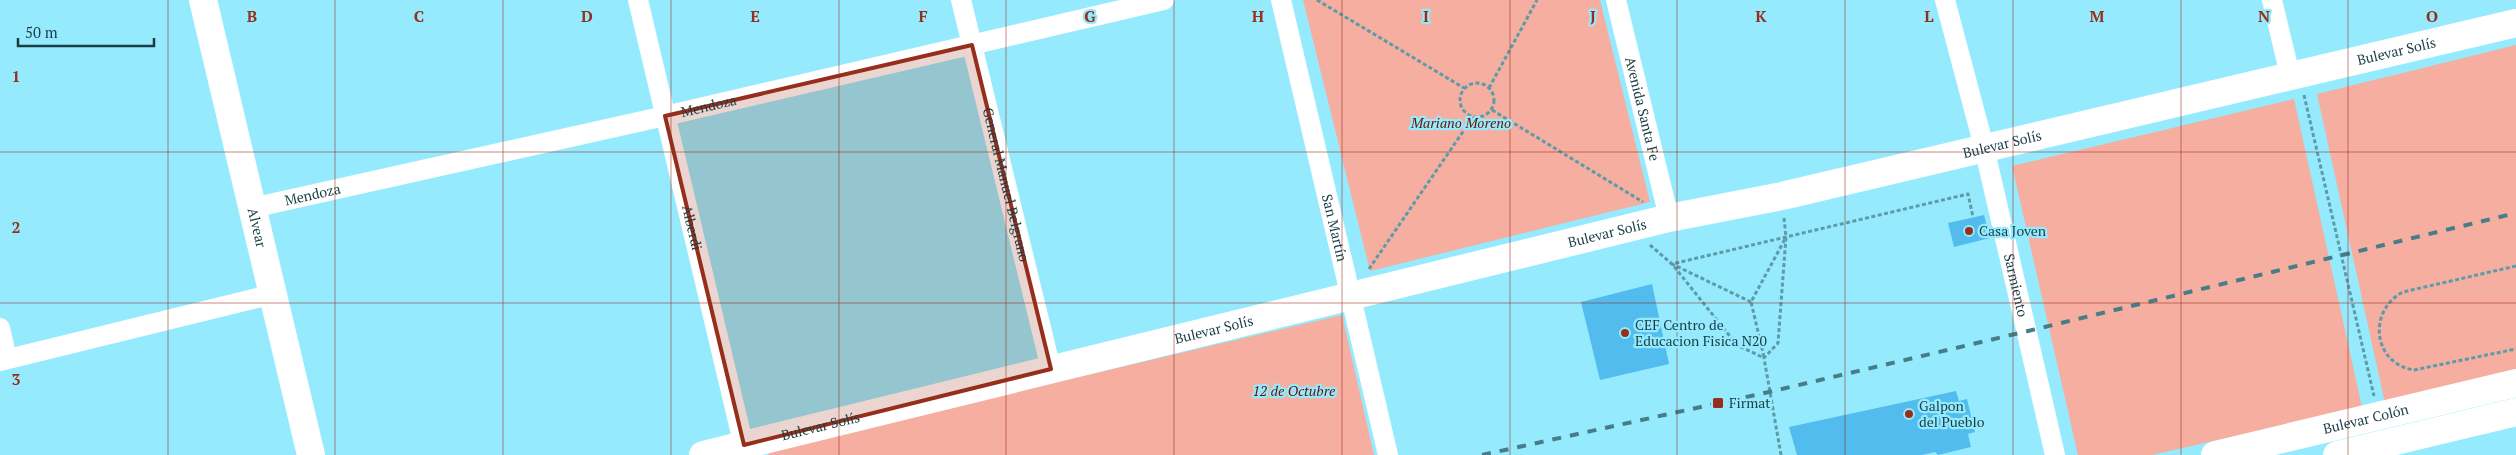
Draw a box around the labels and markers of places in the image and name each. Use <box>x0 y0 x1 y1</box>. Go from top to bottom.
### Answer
place label: Casa Joven <box>1979 221 2047 240</box>
marker: Casa Joven <box>1963 225 1975 237</box>
place label: CEF Centro de Educacion Fisica N20 <box>1635 315 1767 350</box>
marker: CEF Centro de Educacion Fisica N20 <box>1619 327 1631 339</box>
place label: Firmat <box>1729 393 1771 412</box>
marker: Firmat <box>1711 396 1725 410</box>
place label: Galpon del Pueblo <box>1919 396 1985 431</box>
marker: Galpon del Pueblo <box>1903 408 1915 420</box>

